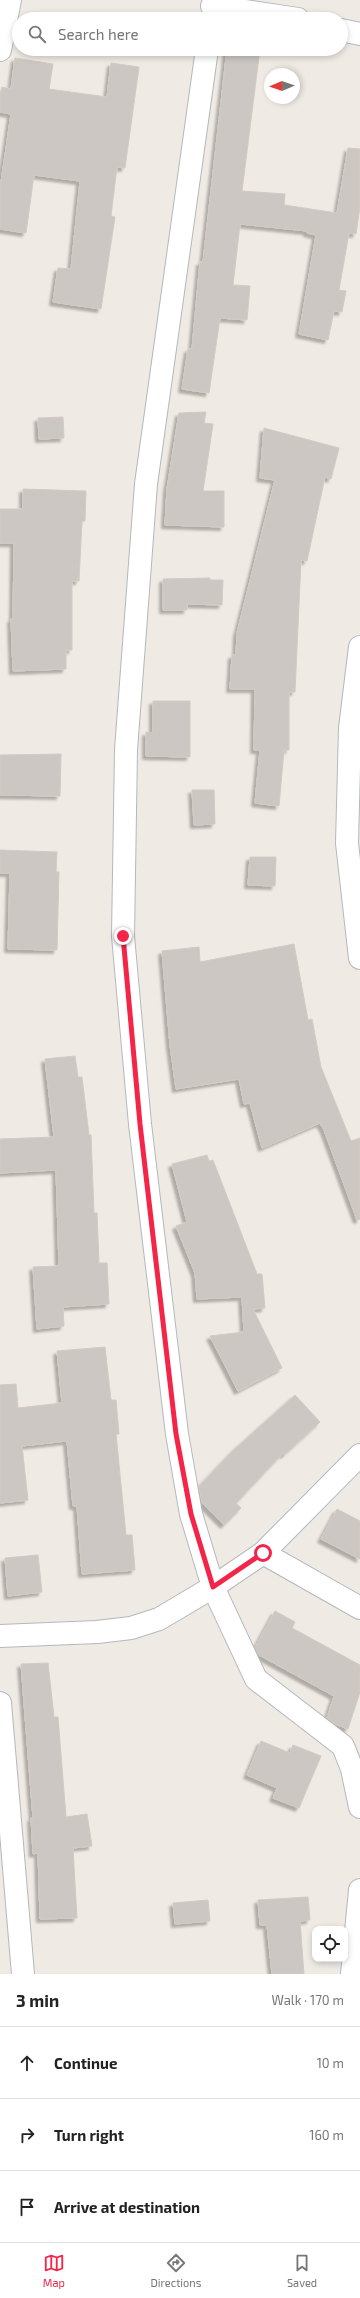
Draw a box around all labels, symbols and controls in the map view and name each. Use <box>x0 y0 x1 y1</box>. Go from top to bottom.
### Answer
search box <box>12 12 348 56</box>
icon: search <box>26 23 48 45</box>
text: Search here <box>58 25 139 43</box>
north arrow <box>264 68 300 104</box>
route end <box>114 927 132 945</box>
route start <box>254 1544 272 1562</box>
map controls <box>312 1926 348 1962</box>
button: locate <box>312 1926 348 1962</box>
text: 3 min <box>16 1990 59 2010</box>
text: Walk · 170 m <box>272 1992 344 2008</box>
icon: ahead <box>16 2052 38 2074</box>
text: Continue <box>54 2054 117 2072</box>
text: 10 m <box>317 2055 344 2071</box>
icon: right <box>16 2124 38 2146</box>
text: Turn right <box>54 2126 124 2144</box>
text: 160 m <box>309 2127 344 2143</box>
icon: arrive <box>16 2196 38 2218</box>
text: Arrive at destination <box>54 2198 200 2216</box>
tab: Map <box>43 2252 65 2289</box>
tab: Directions <box>151 2252 201 2289</box>
tab: Saved <box>287 2252 317 2289</box>

